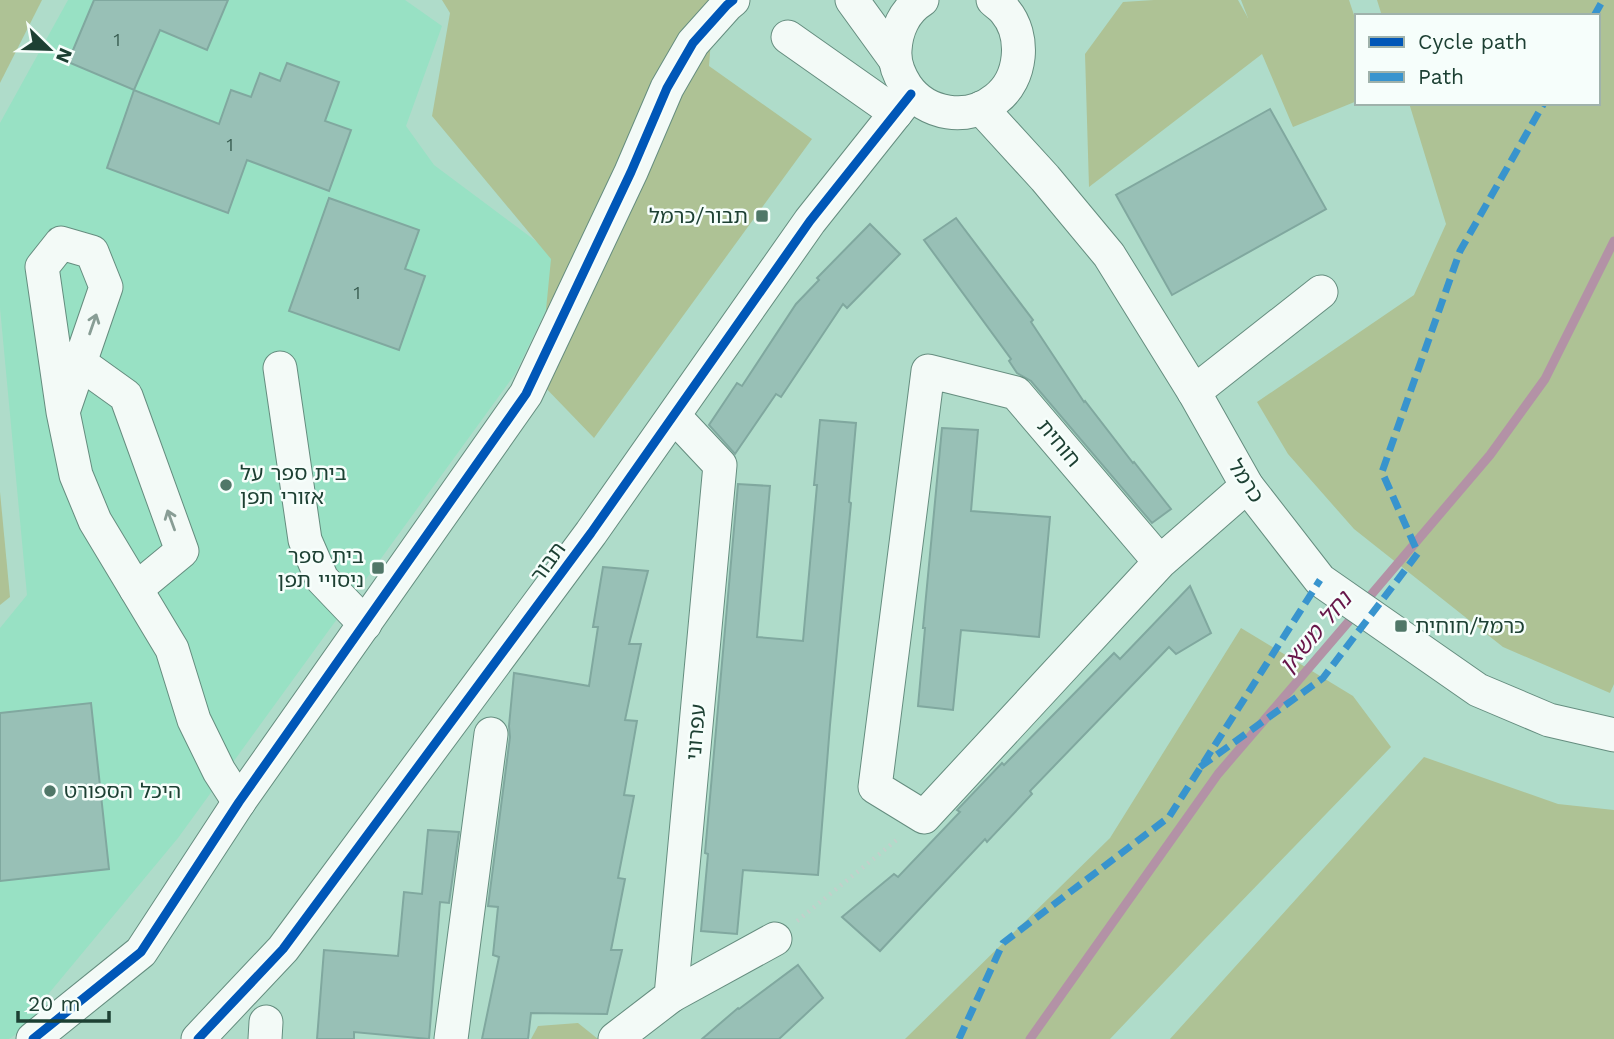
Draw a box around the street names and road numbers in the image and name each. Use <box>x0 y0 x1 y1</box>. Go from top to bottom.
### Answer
street label: חוחית <box>1032 414 1086 472</box>
street label: כרמל <box>1223 454 1270 507</box>
street label: תבור <box>525 537 570 587</box>
street label: עפרוני <box>681 703 710 761</box>

